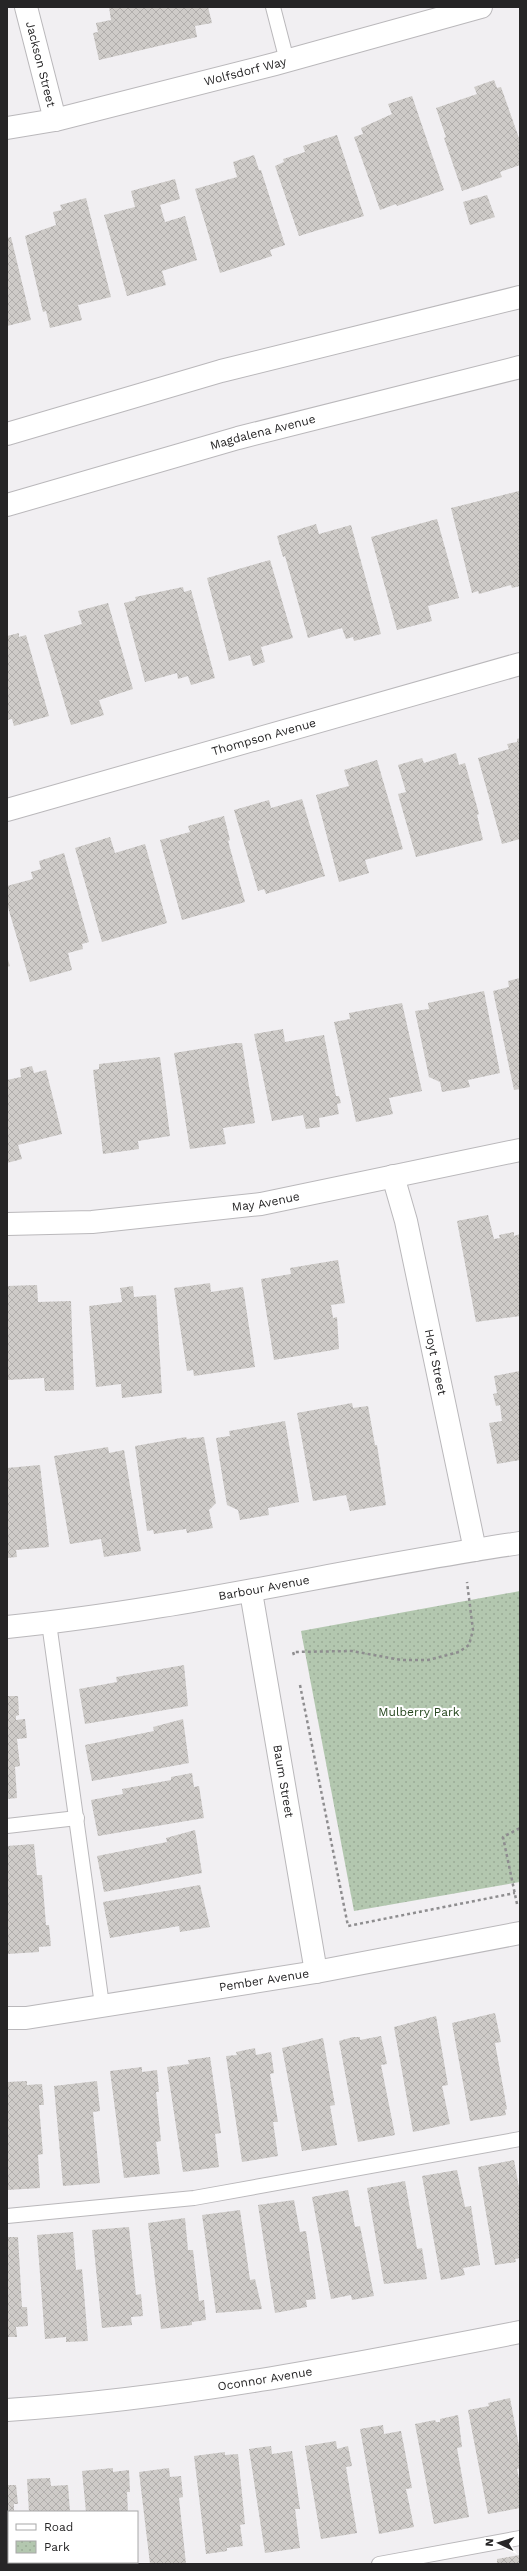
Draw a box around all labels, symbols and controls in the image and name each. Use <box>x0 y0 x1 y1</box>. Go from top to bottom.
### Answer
street label: Jackson Street <box>23 20 58 109</box>
street label: Wolfsdorf Way <box>203 54 289 89</box>
street label: Magdalena Avenue <box>208 412 317 453</box>
street label: Thompson Avenue <box>210 715 318 758</box>
street label: May Avenue <box>231 1189 301 1214</box>
street label: Hoyt Street <box>422 1328 449 1396</box>
street label: Barbour Avenue <box>217 1573 311 1603</box>
park label: Mulberry Park <box>378 1705 460 1719</box>
street label: Baum Street <box>270 1744 296 1819</box>
street label: Pember Avenue <box>218 1966 310 1994</box>
street label: Oconnor Avenue <box>217 2364 314 2394</box>
legend <box>8 2511 138 2563</box>
text: Road <box>44 2520 73 2534</box>
north arrow <box>479 2523 519 2563</box>
text: N <box>483 2538 496 2547</box>
text: Park <box>44 2540 70 2554</box>

